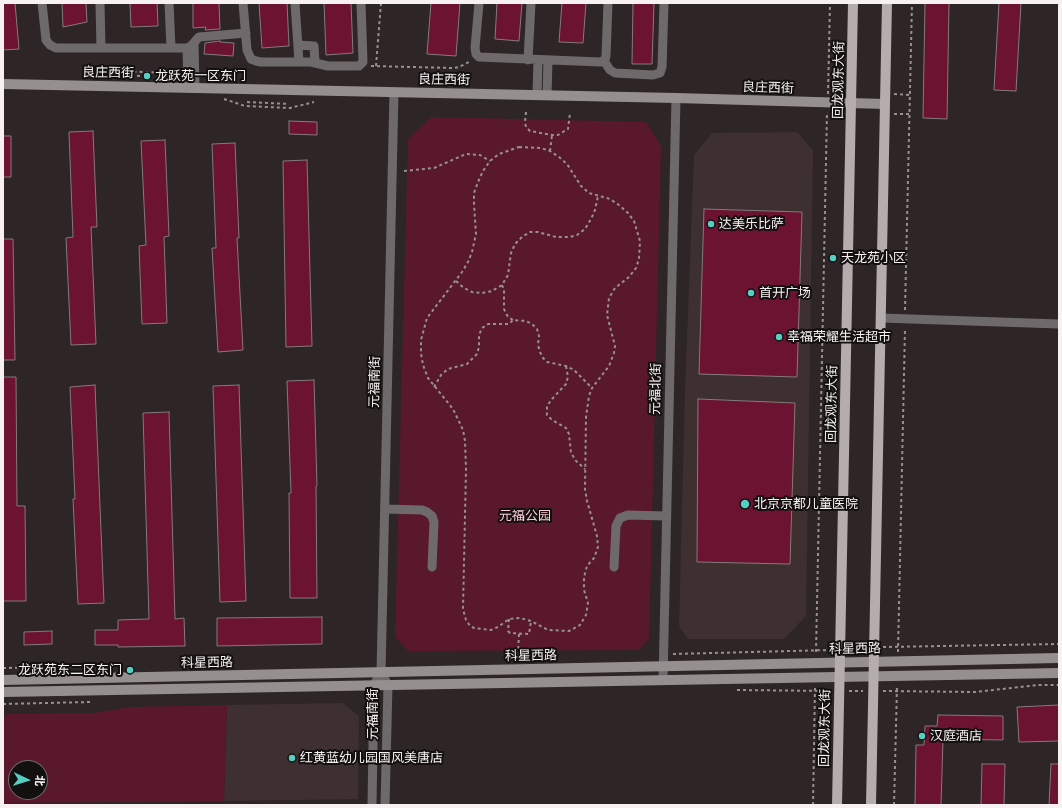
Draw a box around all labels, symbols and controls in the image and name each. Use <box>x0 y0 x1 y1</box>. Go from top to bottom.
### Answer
street label: 回龙观东大街 <box>831 41 847 119</box>
street label: 良庄西街 <box>82 65 134 81</box>
place label: 龙跃苑一区东门 <box>155 68 246 84</box>
marker: 龙跃苑一区东门 <box>142 71 152 81</box>
street label: 良庄西街 <box>418 72 470 88</box>
street label: 良庄西街 <box>742 79 794 97</box>
place label: 达美乐比萨 <box>719 216 784 232</box>
marker: 达美乐比萨 <box>706 219 716 229</box>
place label: 天龙苑小区 <box>841 250 906 266</box>
marker: 天龙苑小区 <box>828 253 838 263</box>
place label: 首开广场 <box>759 285 811 301</box>
marker: 首开广场 <box>746 288 756 298</box>
place label: 幸福荣耀生活超市 <box>787 329 891 345</box>
marker: 幸福荣耀生活超市 <box>774 332 784 342</box>
street label: 元福南街 <box>367 356 383 408</box>
street label: 元福北街 <box>648 363 664 415</box>
street label: 回龙观东大街 <box>824 365 840 443</box>
place label: 北京京都儿童医院 <box>754 496 858 512</box>
marker: 北京京都儿童医院 <box>739 498 751 510</box>
park label: 元福公园 <box>499 508 551 524</box>
street label: 科星西路 <box>829 641 881 657</box>
street label: 科星西路 <box>505 648 557 664</box>
street label: 科星西路 <box>181 655 233 671</box>
place label: 龙跃苑东二区东门 <box>18 662 122 678</box>
marker: 龙跃苑东二区东门 <box>125 665 135 675</box>
street label: 元福南街 <box>365 688 381 740</box>
street label: 回龙观东大街 <box>817 689 833 767</box>
place label: 汉庭酒店 <box>930 728 982 744</box>
marker: 汉庭酒店 <box>917 731 927 741</box>
place label: 红黄蓝幼儿园国风美唐店 <box>300 750 443 766</box>
marker: 红黄蓝幼儿园国风美唐店 <box>287 753 297 763</box>
north arrow <box>8 760 48 800</box>
text: 北 <box>33 775 46 787</box>

